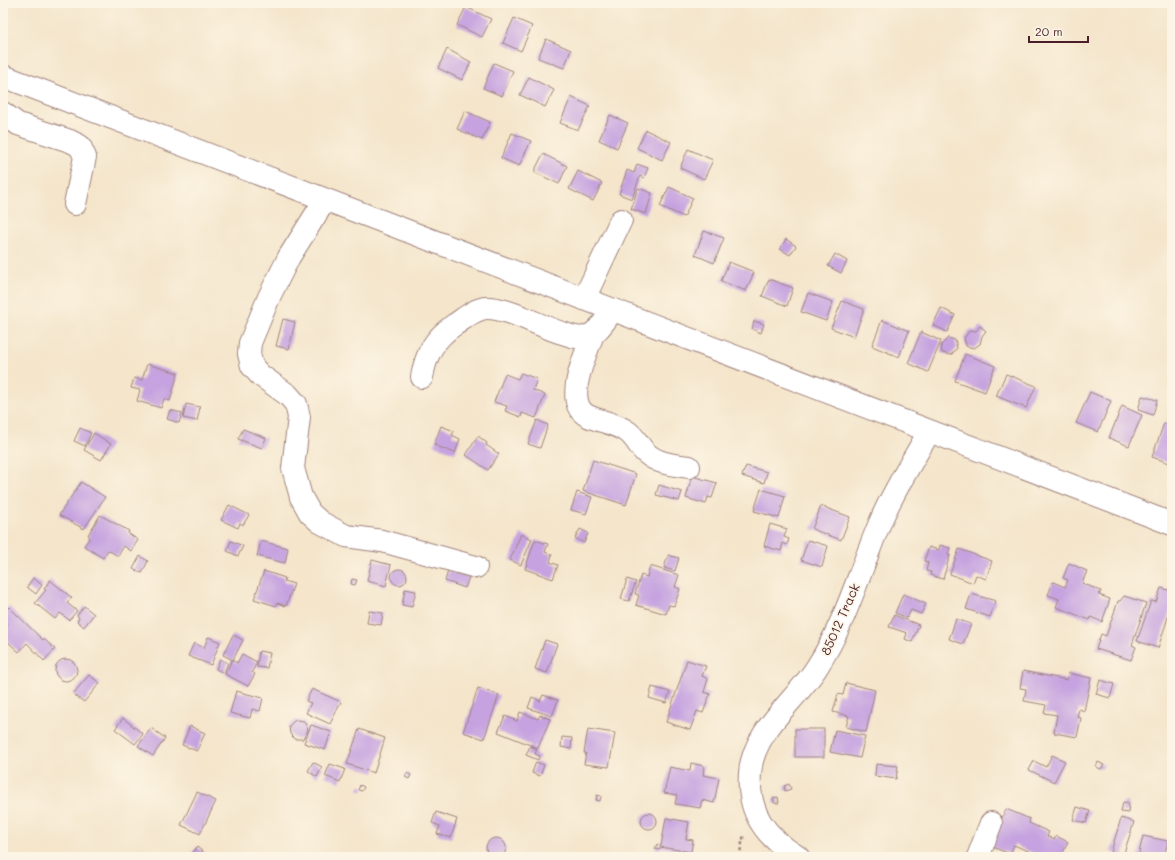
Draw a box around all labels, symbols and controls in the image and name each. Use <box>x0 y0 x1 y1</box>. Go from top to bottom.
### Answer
scale bar <box>1029 18 1088 44</box>
text: 20 m <box>1035 23 1063 39</box>
street label: 85012 Track <box>816 580 863 657</box>

